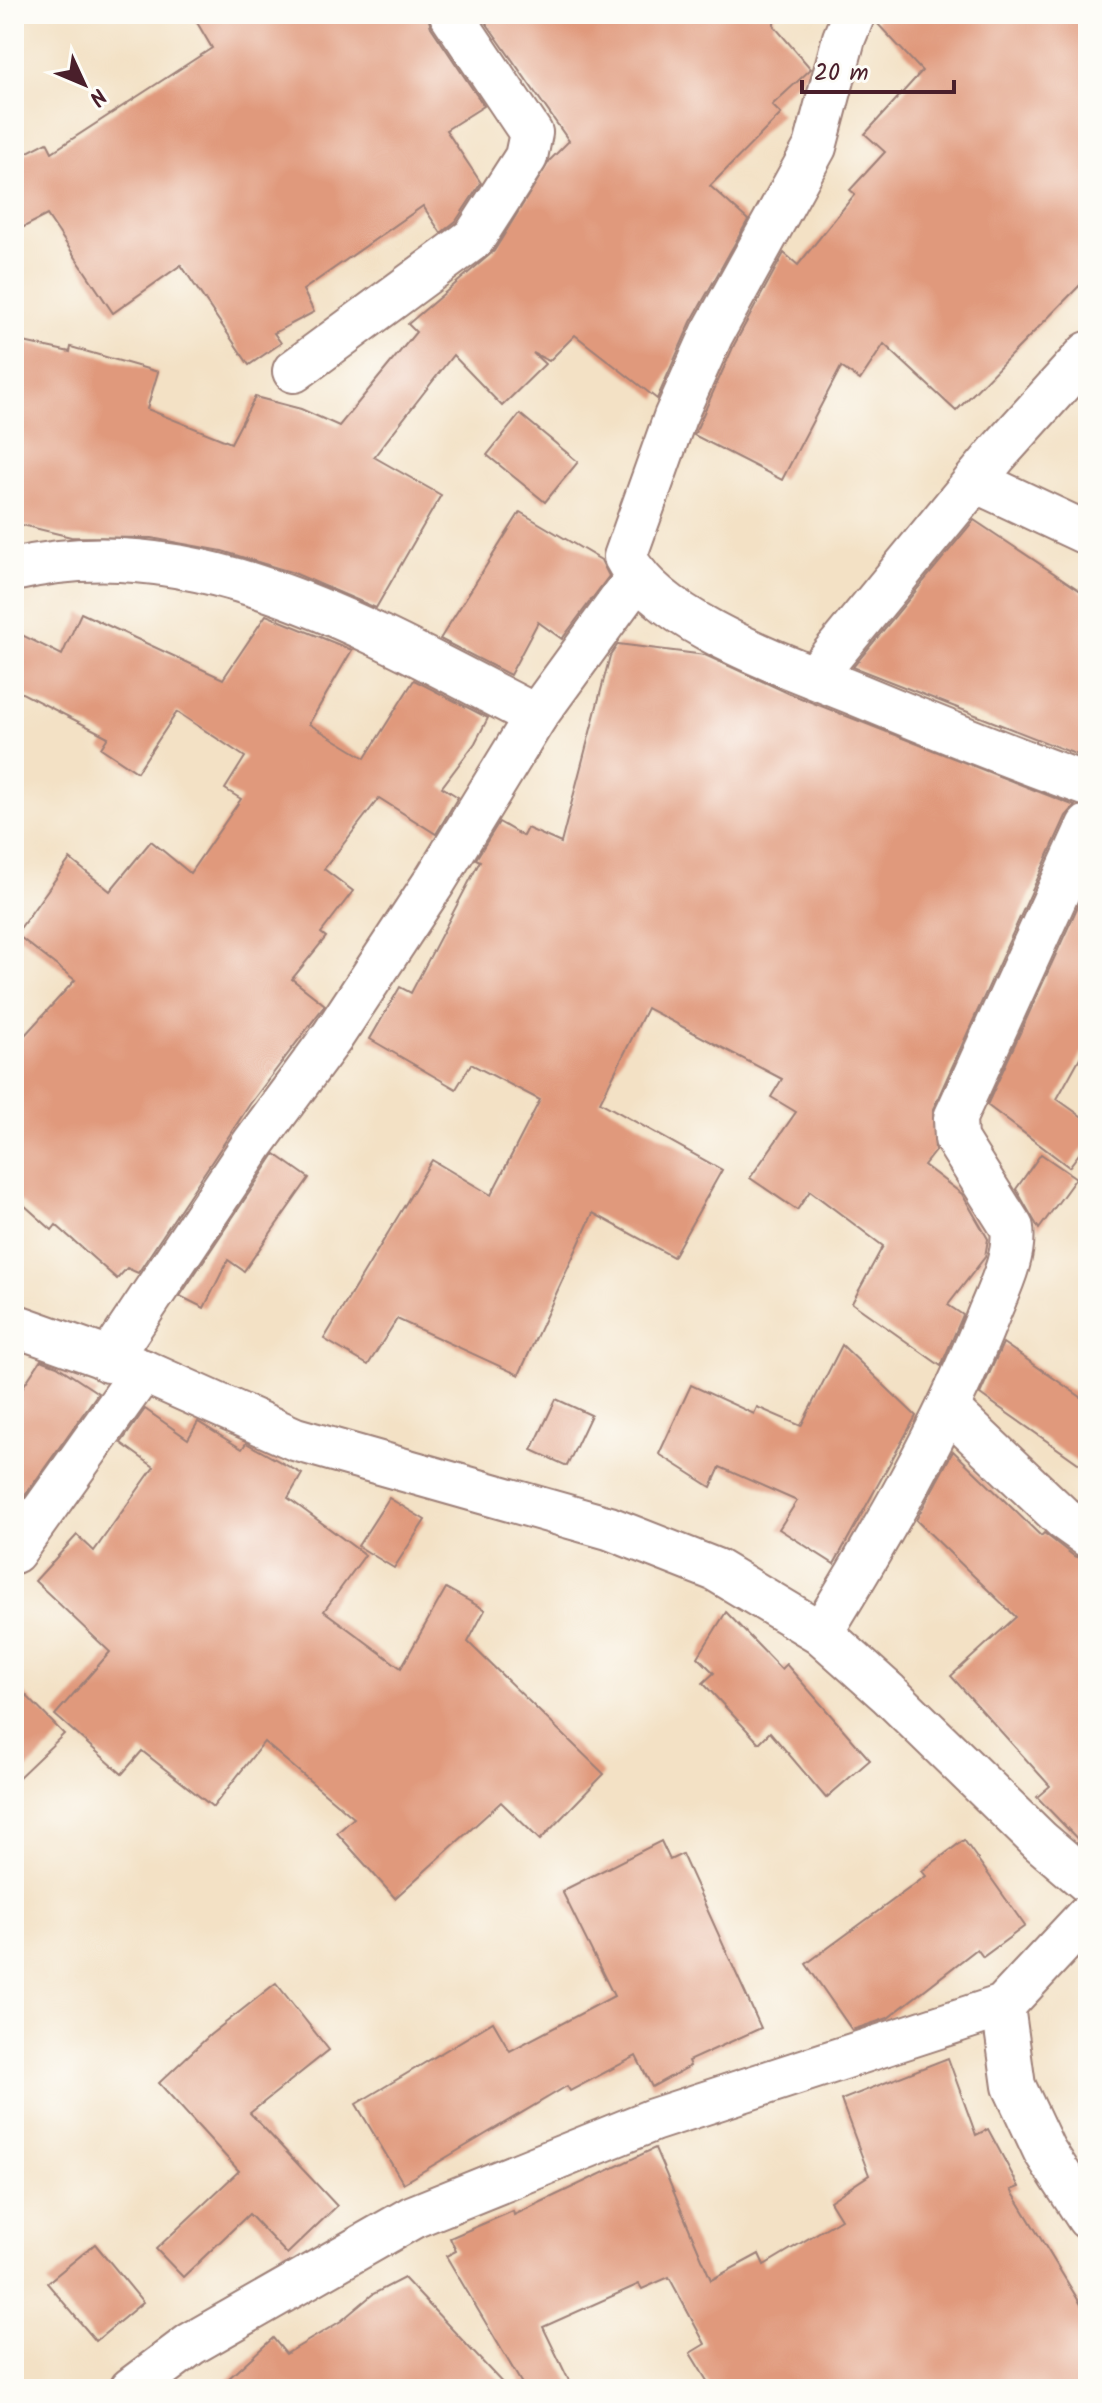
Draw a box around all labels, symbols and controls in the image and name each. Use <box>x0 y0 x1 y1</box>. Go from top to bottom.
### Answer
north arrow <box>44 44 124 124</box>
scale bar <box>802 44 954 94</box>
text: 20 m <box>814 54 869 93</box>
text: N <box>79 79 114 113</box>

